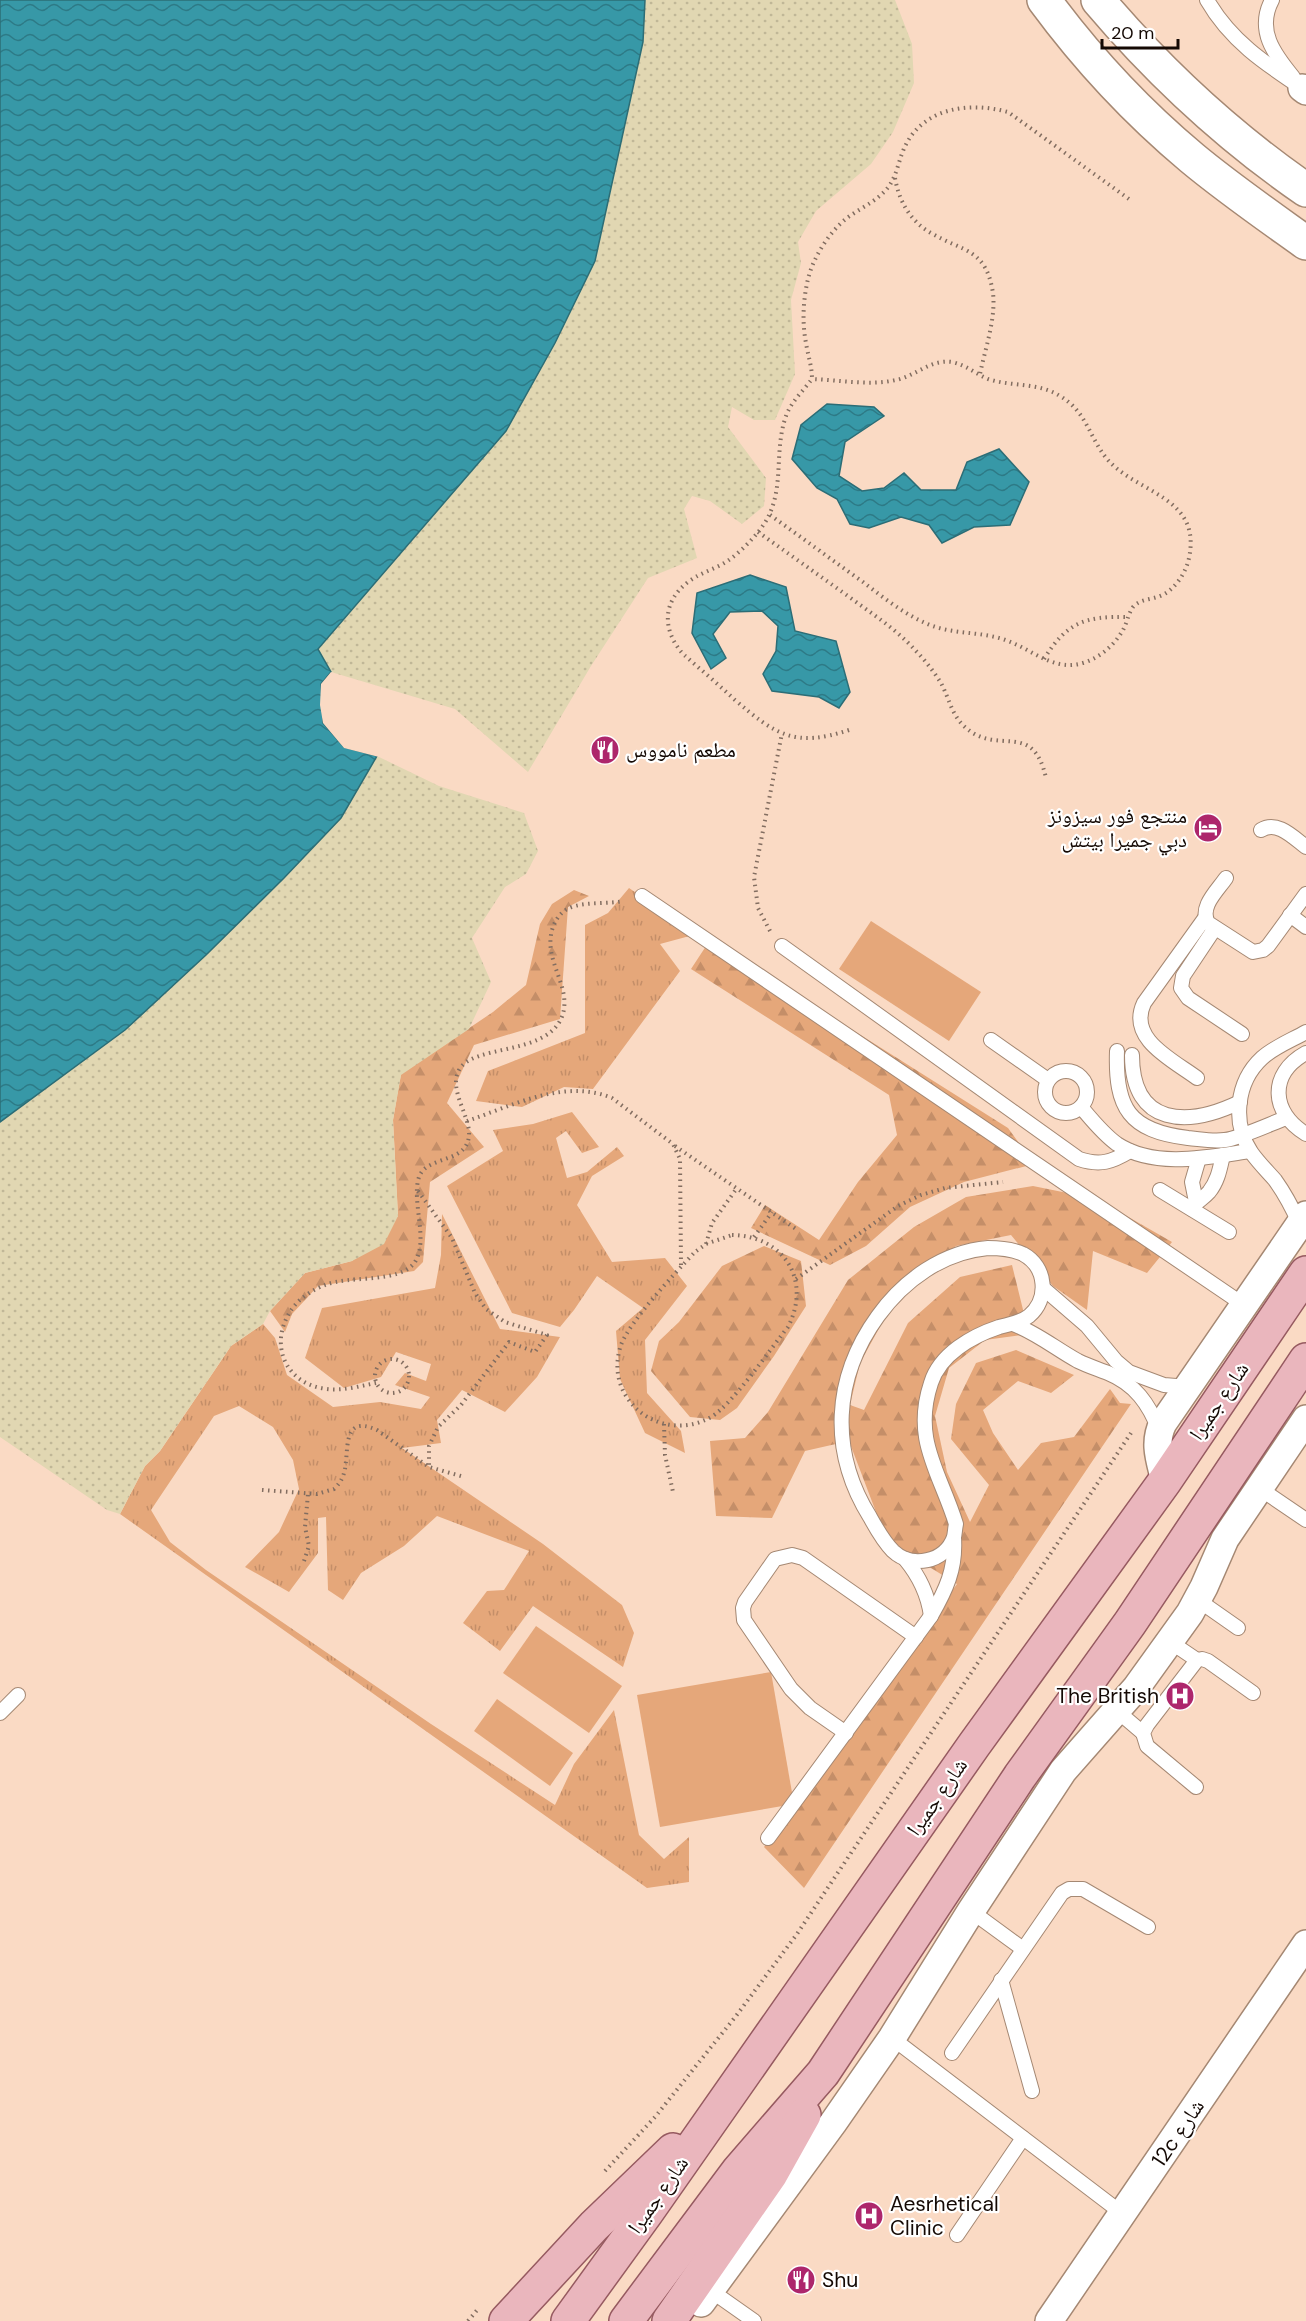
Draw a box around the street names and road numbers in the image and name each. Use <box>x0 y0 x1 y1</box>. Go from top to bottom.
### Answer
street label: شارع جميرا <box>1183 1356 1255 1446</box>
street label: شارع جميرا <box>900 1753 974 1841</box>
street label: 12c شارع <box>1145 2094 1211 2172</box>
street label: شارع جميرا <box>621 2151 695 2239</box>

